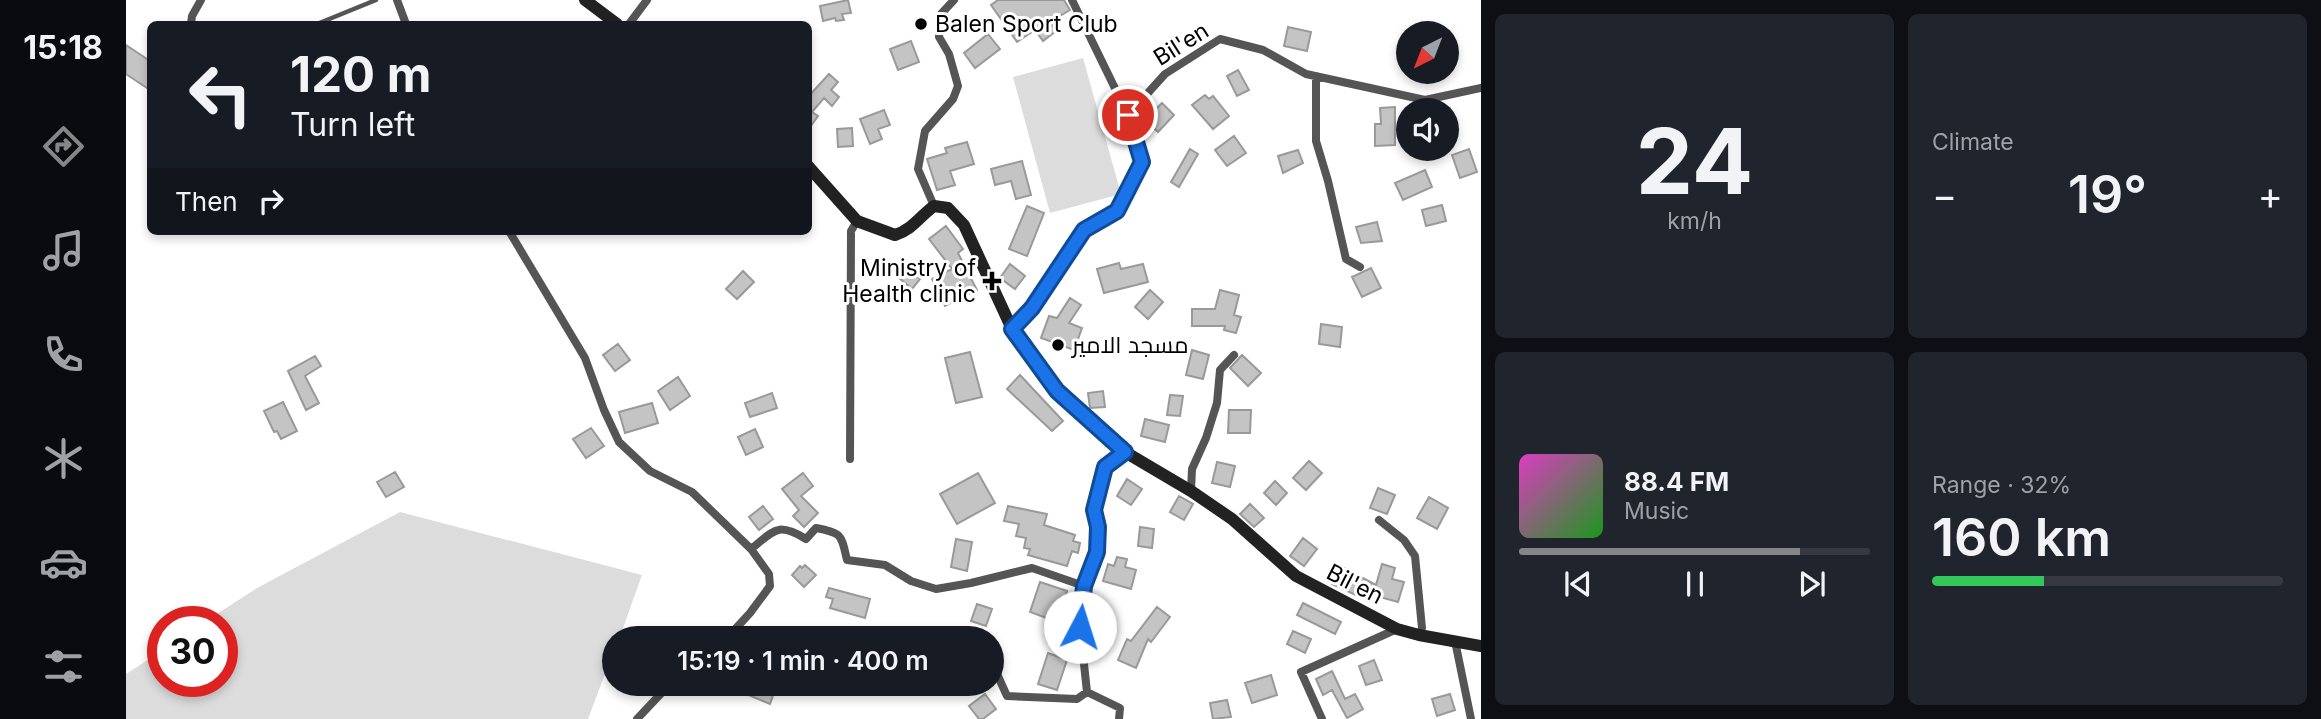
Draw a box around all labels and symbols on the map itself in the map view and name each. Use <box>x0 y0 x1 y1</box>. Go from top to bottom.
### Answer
place label: Balen Sport Club <box>935 10 1118 38</box>
marker: Balen Sport Club <box>913 16 929 32</box>
street label: Bil'en <box>1148 16 1214 72</box>
north arrow <box>1396 21 1460 84</box>
pin <box>1098 85 1158 145</box>
place label: Ministry of Health clinic <box>842 254 976 308</box>
marker: Ministry of Health clinic <box>982 271 1002 291</box>
place label: مسجد الامير <box>1070 331 1189 359</box>
marker: مسجد الامير <box>1050 337 1066 353</box>
street label: Bil'en <box>1322 558 1388 610</box>
position arrow <box>1043 590 1117 664</box>
speed limit sign: 30 <box>147 606 238 697</box>

